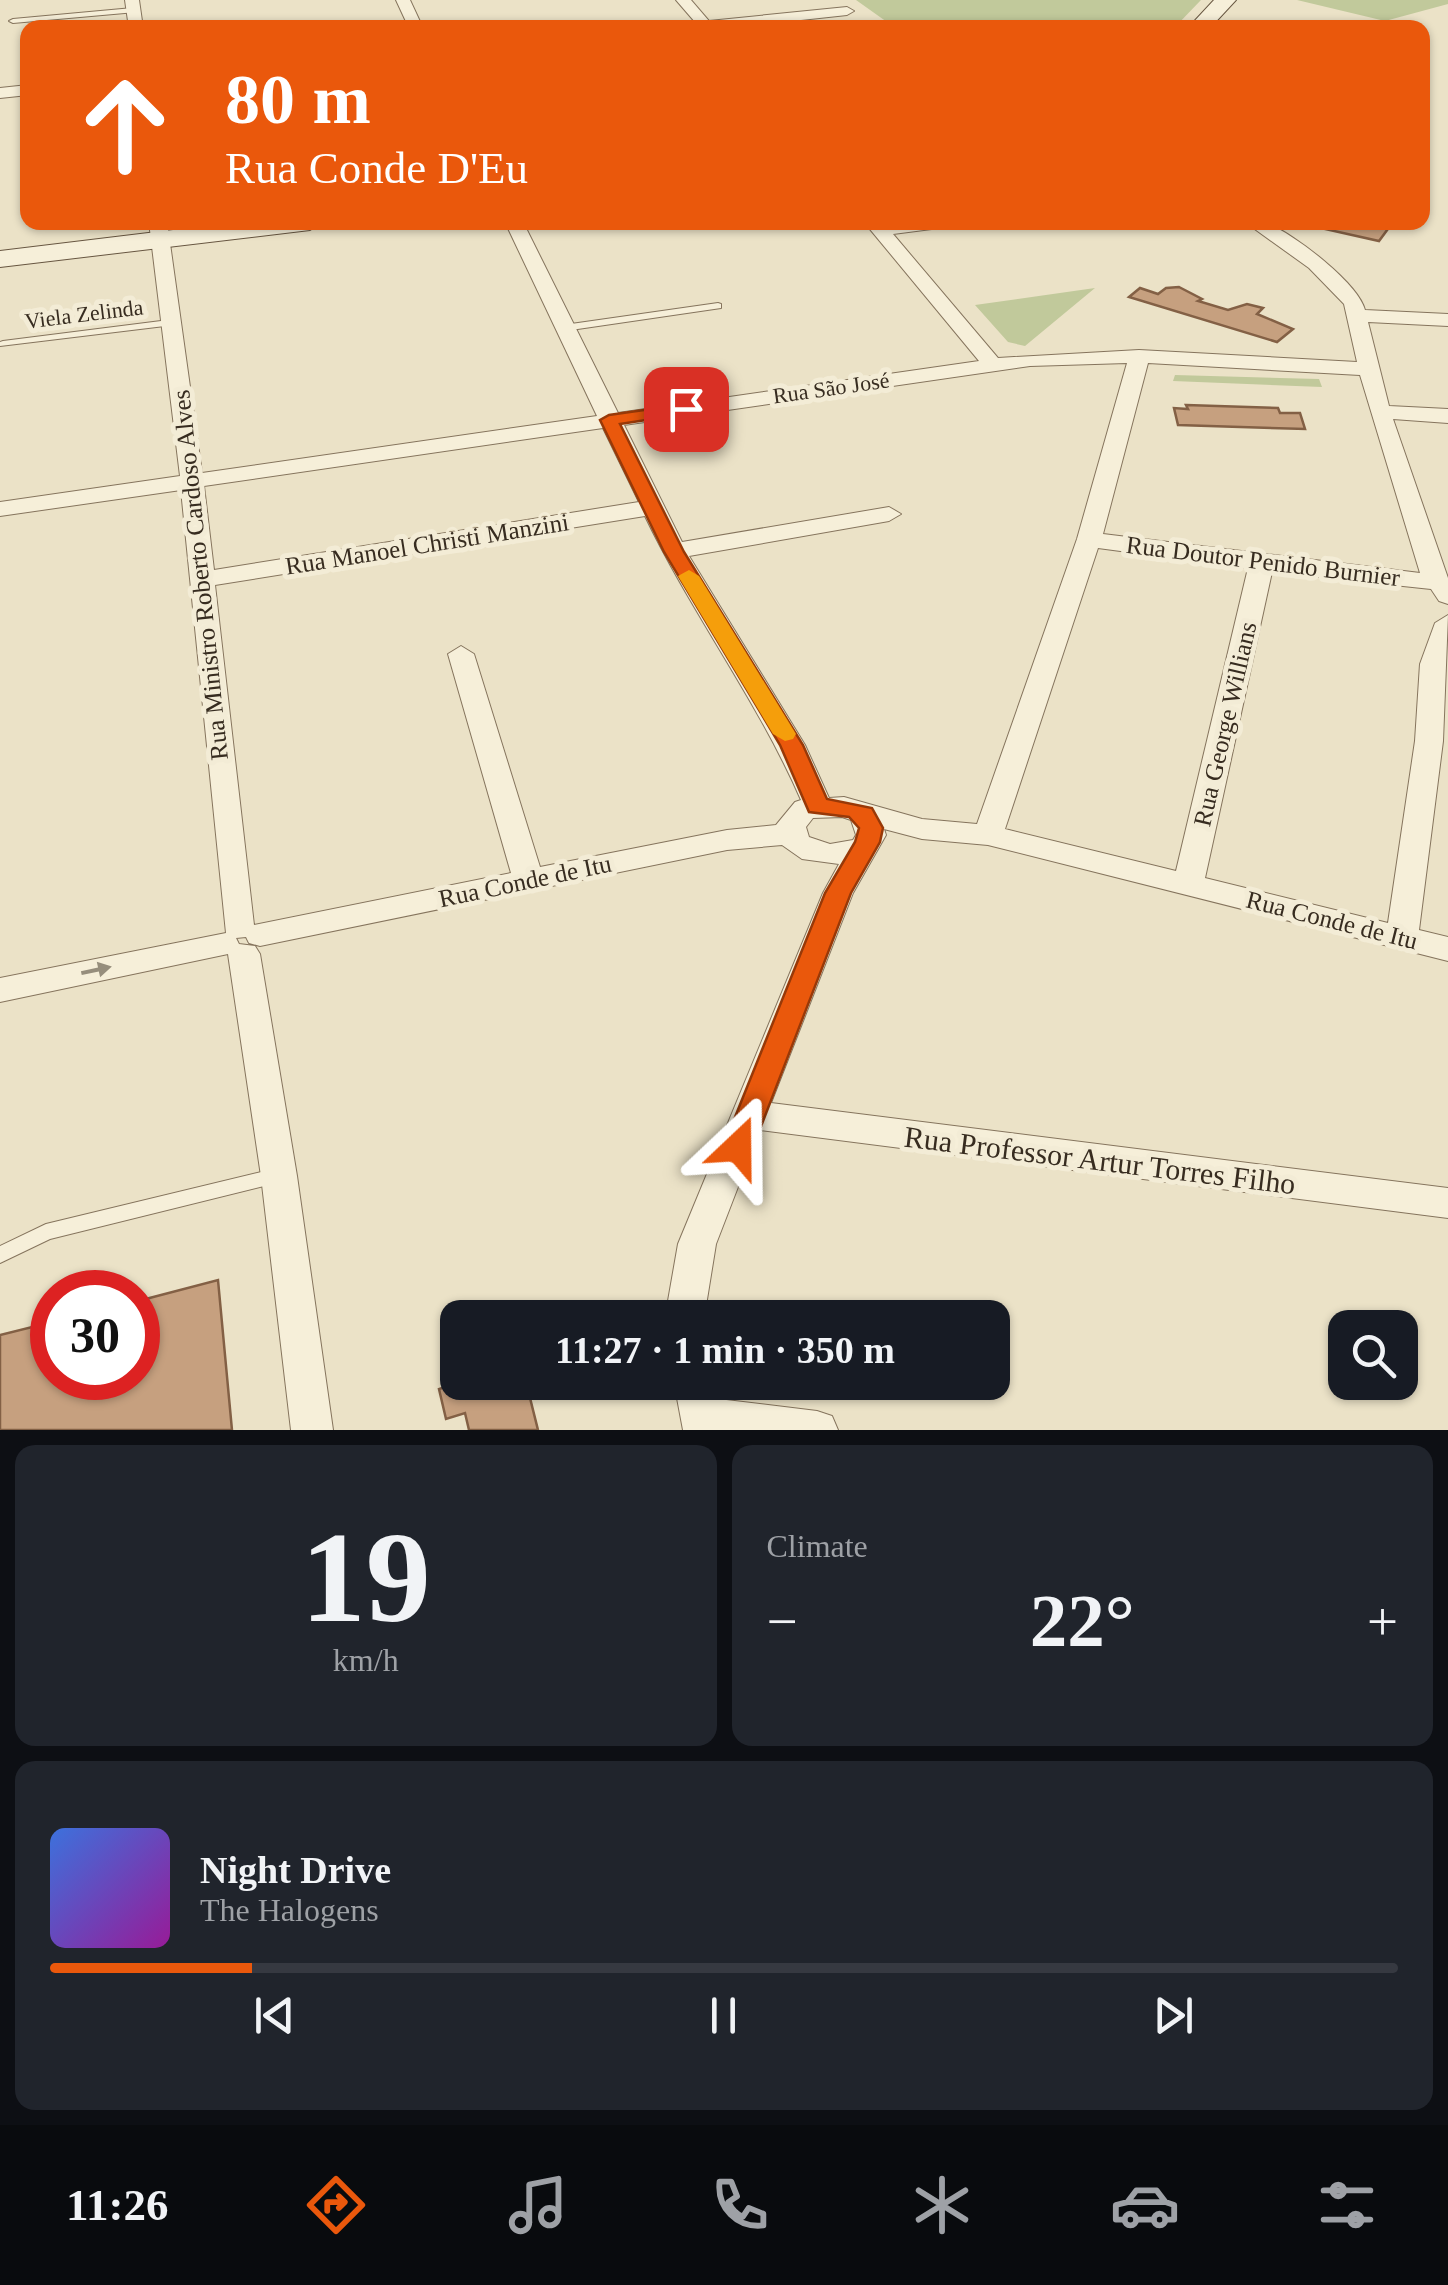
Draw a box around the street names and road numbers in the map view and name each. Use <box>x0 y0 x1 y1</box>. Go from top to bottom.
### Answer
street label: Viela Zelinda <box>23 294 145 334</box>
street label: Rua São José <box>771 367 891 409</box>
street label: Rua Ministro Roberto Cardoso Alves <box>167 388 233 762</box>
street label: Rua Manoel Christi Manzini <box>283 508 571 580</box>
street label: Rua Doutor Penido Burnier <box>1125 531 1402 591</box>
street label: Rua George Willians <box>1188 619 1262 829</box>
street label: Rua Conde de Itu <box>436 849 614 912</box>
street label: Rua Conde de Itu <box>1244 886 1421 954</box>
street label: Rua Professor Artur Torres Filho <box>902 1120 1298 1200</box>

